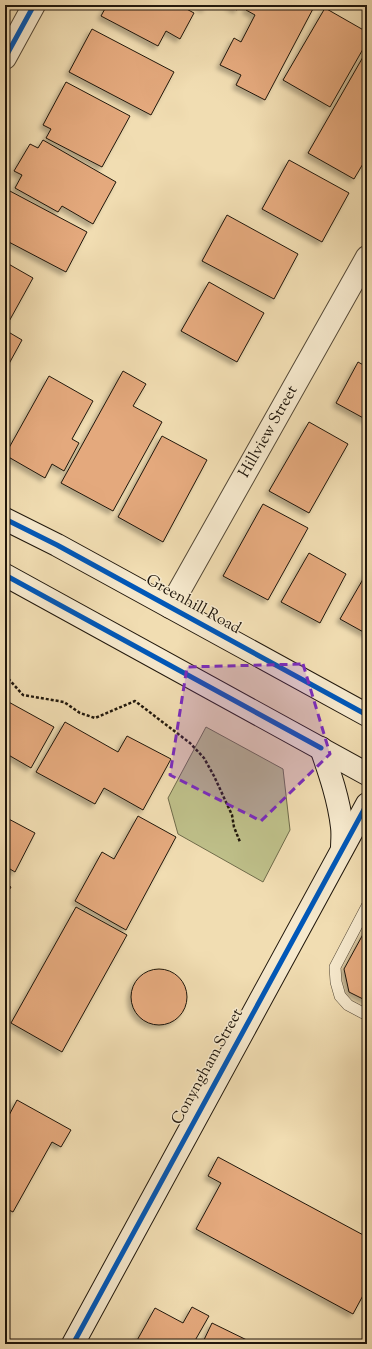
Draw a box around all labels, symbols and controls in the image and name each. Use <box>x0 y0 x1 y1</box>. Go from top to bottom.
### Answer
street label: Hillview Street <box>233 381 304 482</box>
street label: Greenhill Road <box>141 569 245 641</box>
street label: Conyngham Street <box>166 1004 250 1129</box>

